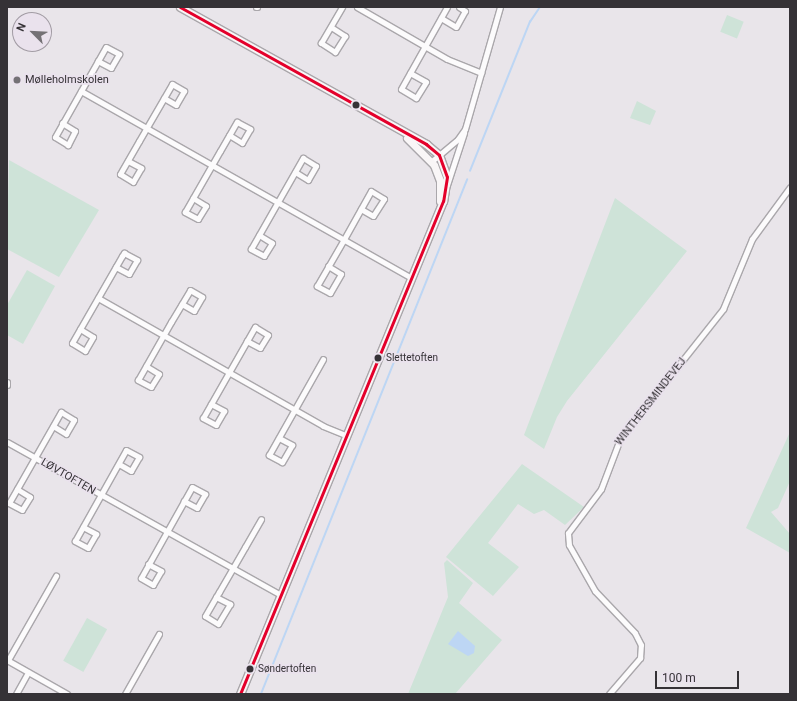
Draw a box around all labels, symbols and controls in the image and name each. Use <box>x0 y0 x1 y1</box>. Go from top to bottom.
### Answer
north arrow <box>12 12 52 52</box>
text: N <box>14 21 29 34</box>
place label: Mølleholmskolen <box>25 73 109 87</box>
marker: Mølleholmskolen <box>12 75 22 85</box>
unlabelled marker <box>351 100 361 110</box>
place label: Slettetoften <box>386 352 438 364</box>
marker: Slettetoften <box>373 353 383 363</box>
street label: WINTHERSMINDEVEJ <box>613 356 689 448</box>
street label: LØVTOFTEN <box>38 456 98 498</box>
place label: Søndertoften <box>258 663 316 675</box>
scale bar <box>657 663 741 689</box>
marker: Søndertoften <box>245 664 255 674</box>
text: 100 m <box>662 671 696 685</box>

